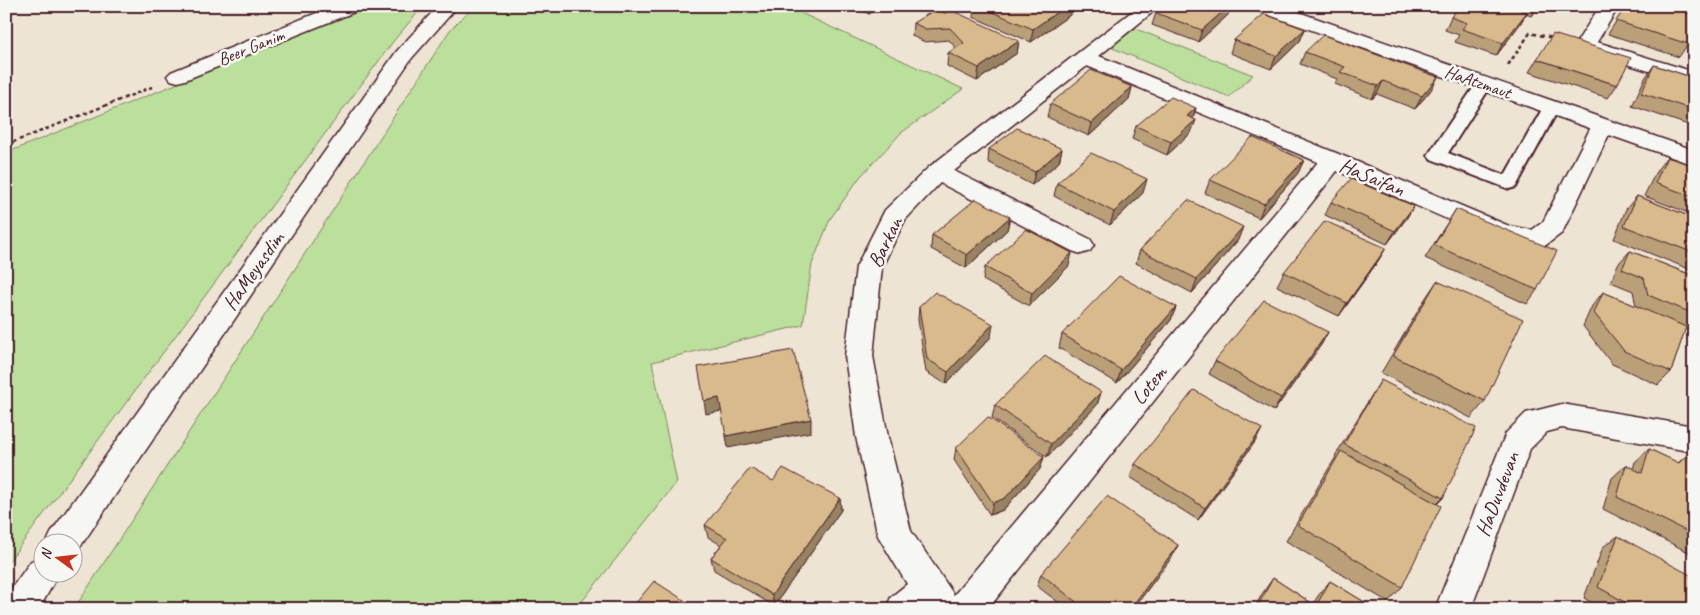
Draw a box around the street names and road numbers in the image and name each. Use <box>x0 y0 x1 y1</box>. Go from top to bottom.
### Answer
street label: Beer Ganim <box>215 23 288 70</box>
street label: HaAtzmaut <box>1442 60 1516 104</box>
street label: HaSaifan <box>1336 152 1409 202</box>
street label: Barkan <box>862 211 909 272</box>
street label: HaMeyasdim <box>217 225 291 315</box>
street label: Lotem <box>1125 359 1173 410</box>
street label: HaDuvdevan <box>1469 448 1525 540</box>

